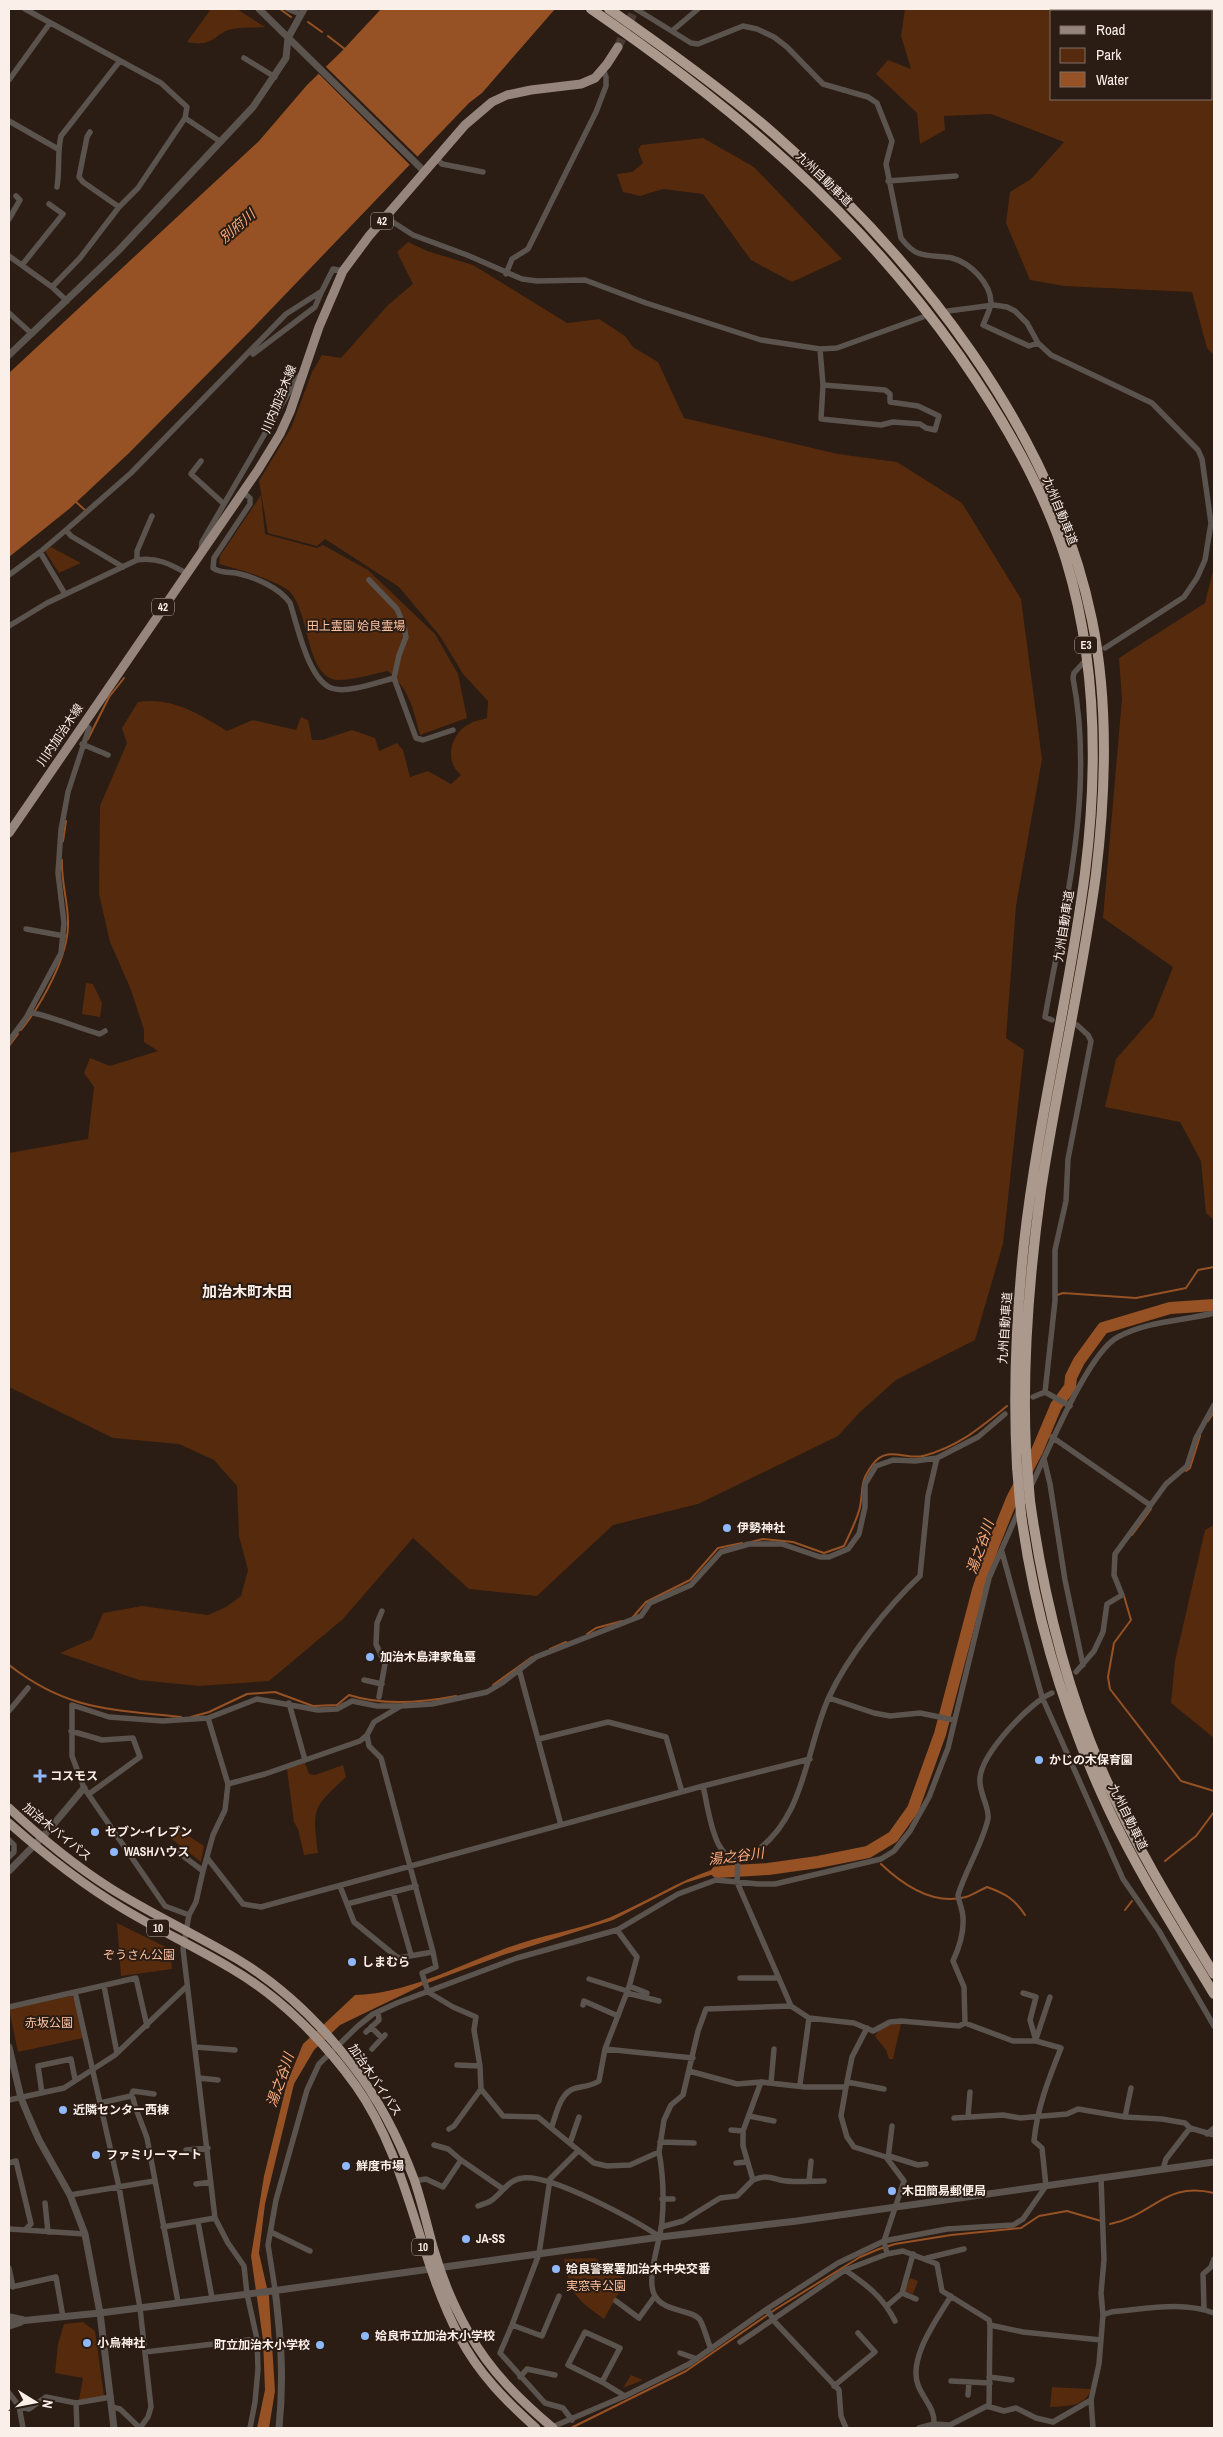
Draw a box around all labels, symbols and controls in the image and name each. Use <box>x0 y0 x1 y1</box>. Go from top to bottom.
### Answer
legend <box>1050 10 1213 100</box>
text: Road <box>1096 19 1125 40</box>
text: Park <box>1096 44 1122 65</box>
text: Water <box>1096 69 1128 90</box>
street label: 九州自動車道 <box>793 148 855 210</box>
water label: 別府川 <box>215 204 260 247</box>
road number: 42 <box>371 212 393 230</box>
street label: 川内加治木線 <box>258 363 300 435</box>
street label: 九州自動車道 <box>1039 475 1081 547</box>
road number: 42 <box>152 598 174 616</box>
park label: 田上霊園 姶良霊場 <box>307 618 405 634</box>
road number: E3 <box>1075 636 1097 654</box>
street label: 川内加治木線 <box>33 701 87 769</box>
street label: 九州自動車道 <box>1050 889 1078 963</box>
district label: 加治木町木田 <box>202 1281 292 1302</box>
street label: 九州自動車道 <box>995 1292 1015 1364</box>
water label: 湯之谷川 <box>962 1516 998 1576</box>
place label: 伊勢神社 <box>737 1520 785 1536</box>
marker: 伊勢神社 <box>721 1522 733 1534</box>
place label: 加治木島津家亀墓 <box>380 1649 476 1665</box>
marker: 加治木島津家亀墓 <box>364 1651 376 1663</box>
place label: かじの木保育園 <box>1049 1752 1133 1768</box>
marker: かじの木保育園 <box>1033 1754 1045 1766</box>
place label: コスモス <box>50 1768 98 1784</box>
marker: コスモス <box>34 1770 46 1782</box>
street label: 九州自動車道 <box>1105 1781 1151 1853</box>
street label: 加治木バイパス <box>19 1799 95 1865</box>
place label: セブン-イレブン <box>105 1824 192 1840</box>
marker: セブン-イレブン <box>89 1826 101 1838</box>
water label: 湯之谷川 <box>707 1843 767 1868</box>
place label: WASHハウス <box>124 1844 190 1860</box>
marker: WASHハウス <box>108 1846 120 1858</box>
road number: 10 <box>147 1920 169 1936</box>
park label: ぞうさん公園 <box>103 1947 175 1963</box>
place label: しまむら <box>362 1954 410 1970</box>
marker: しまむら <box>346 1956 358 1968</box>
park label: 赤坂公園 <box>25 2015 73 2031</box>
street label: 加治木バイパス <box>345 2041 405 2119</box>
water label: 湯之谷川 <box>262 2049 298 2109</box>
place label: 近隣センター西棟 <box>73 2102 169 2118</box>
marker: 近隣センター西棟 <box>57 2104 69 2116</box>
place label: ファミリーマート <box>106 2147 202 2163</box>
marker: ファミリーマート <box>90 2149 102 2161</box>
place label: 鮮度市場 <box>356 2158 404 2174</box>
marker: 鮮度市場 <box>340 2160 352 2172</box>
place label: 木田簡易郵便局 <box>902 2183 986 2199</box>
marker: 木田簡易郵便局 <box>886 2185 898 2197</box>
place label: JA-SS <box>476 2231 505 2247</box>
marker: JA-SS <box>460 2233 472 2245</box>
road number: 10 <box>412 2238 434 2256</box>
place label: 姶良警察署加治木中央交番 <box>566 2261 711 2277</box>
marker: 姶良警察署加治木中央交番 <box>550 2263 562 2275</box>
park label: 実窓寺公園 <box>566 2278 626 2294</box>
place label: 姶良市立加治木小学校 <box>375 2328 495 2344</box>
marker: 姶良市立加治木小学校 <box>359 2330 371 2342</box>
place label: 小烏神社 <box>97 2335 145 2351</box>
marker: 小烏神社 <box>81 2337 93 2349</box>
place label: 町立加治木小学校 <box>214 2337 310 2353</box>
marker: 町立加治木小学校 <box>314 2339 326 2351</box>
north arrow <box>10 2377 60 2427</box>
text: N <box>38 2399 57 2410</box>

